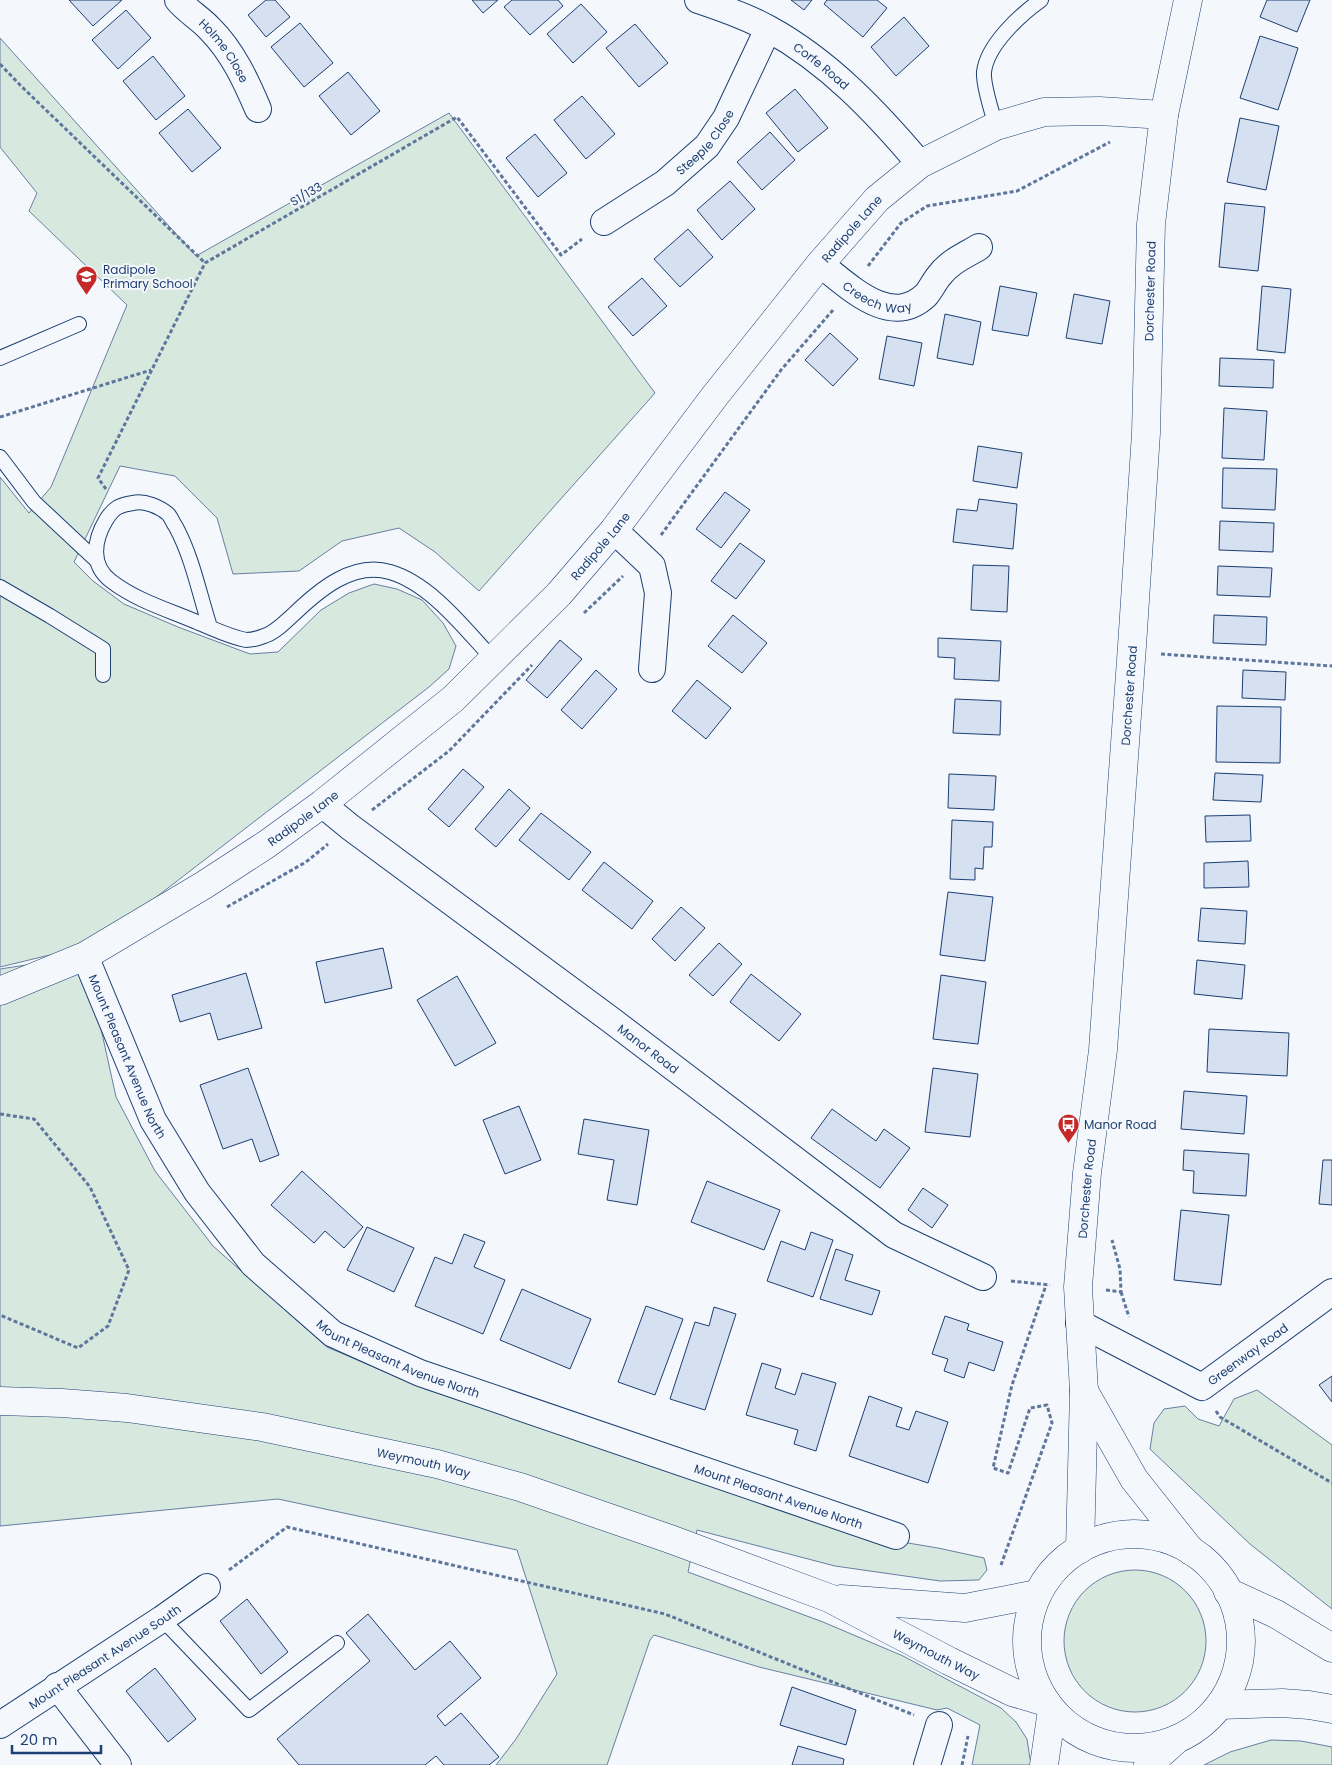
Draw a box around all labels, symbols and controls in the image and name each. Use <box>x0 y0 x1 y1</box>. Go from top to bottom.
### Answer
street label: Holme Close <box>196 14 253 85</box>
street label: Corfe Road <box>790 38 853 93</box>
street label: Steeple Close <box>672 107 737 178</box>
street label: S1/133 <box>287 178 325 210</box>
street label: Radipole Lane <box>817 191 885 266</box>
street label: Dorchester Road <box>1140 241 1159 341</box>
place label: Radipole Primary School <box>103 261 193 292</box>
school or university icon: Radipole Primary School <box>75 264 99 295</box>
street label: Creech Way <box>839 277 914 316</box>
street label: Radipole Lane <box>566 508 633 584</box>
street label: Dorchester Road <box>1116 645 1141 746</box>
street label: Radipole Lane <box>264 786 342 850</box>
street label: Mount Pleasant Avenue North <box>85 972 171 1142</box>
street label: Manor Road <box>614 1020 683 1077</box>
bus stop icon: Manor Road <box>1056 1112 1080 1143</box>
place label: Manor Road <box>1084 1116 1157 1133</box>
street label: Dorchester Road <box>1073 1138 1100 1239</box>
street label: Mount Pleasant Avenue North <box>313 1315 482 1401</box>
street label: Greenway Road <box>1204 1319 1291 1389</box>
street label: Weymouth Way <box>375 1443 473 1481</box>
street label: Mount Pleasant Avenue North <box>692 1459 865 1533</box>
street label: Mount Pleasant Avenue South <box>25 1600 184 1713</box>
street label: Weymouth Way <box>890 1625 983 1683</box>
scale bar <box>12 1722 101 1754</box>
text: 20 m <box>20 1729 58 1750</box>

